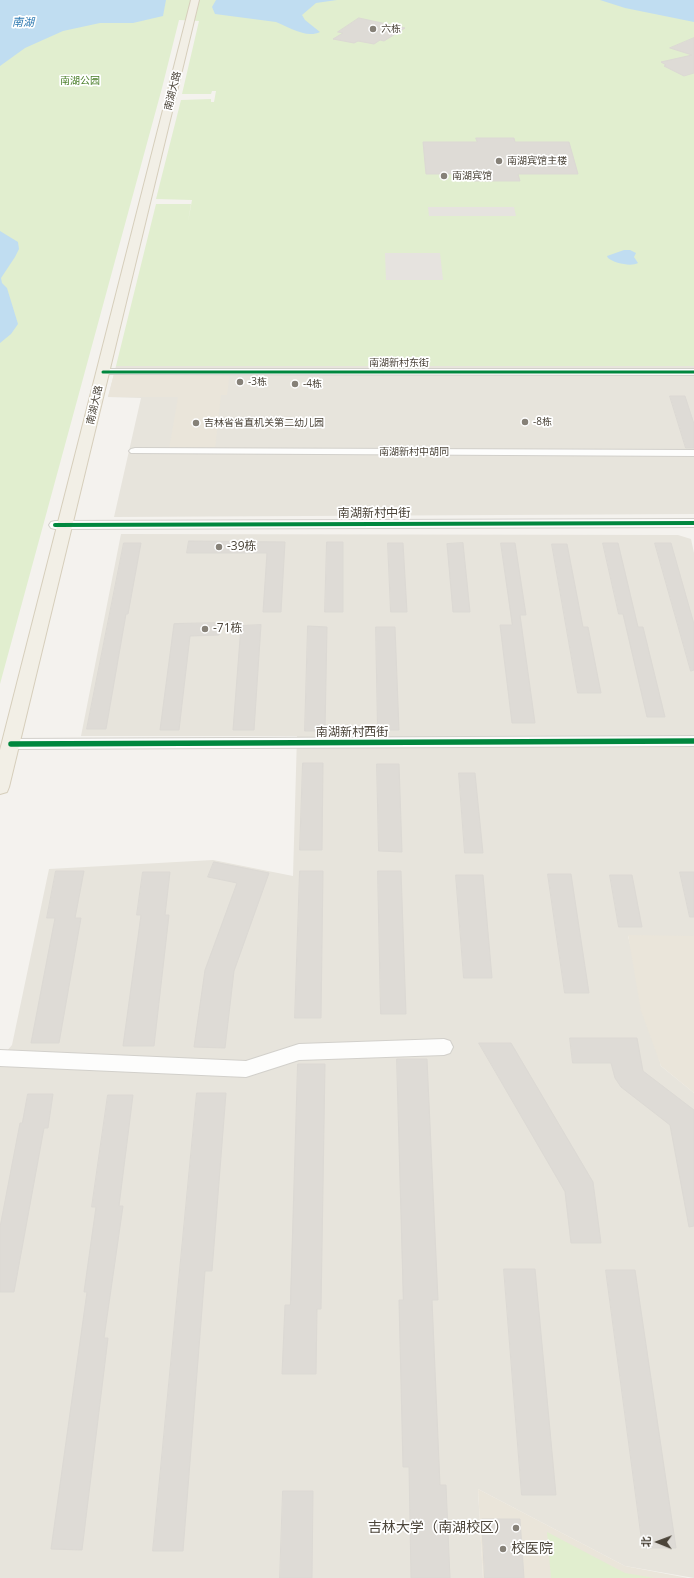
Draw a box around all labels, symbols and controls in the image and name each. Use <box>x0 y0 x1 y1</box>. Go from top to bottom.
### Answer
water label: 南湖 <box>12 16 34 30</box>
place label: 六栋 <box>381 23 401 35</box>
marker: 六栋 <box>368 24 378 34</box>
street label: 南湖大路 <box>162 70 184 112</box>
park label: 南湖公园 <box>60 75 100 87</box>
place label: 南湖宾馆主楼 <box>507 155 567 167</box>
marker: 南湖宾馆主楼 <box>494 156 504 166</box>
place label: 南湖宾馆 <box>452 170 492 182</box>
marker: 南湖宾馆 <box>439 171 449 181</box>
street label: 南湖新村东街 <box>369 357 429 369</box>
place label: -3栋 <box>248 376 267 388</box>
marker: -3栋 <box>235 377 245 387</box>
place label: -4栋 <box>303 378 322 390</box>
marker: -4栋 <box>290 379 300 389</box>
street label: 南湖大路 <box>85 384 105 426</box>
place label: -8栋 <box>533 416 552 428</box>
place label: 吉林省省直机关第二幼儿园 <box>204 417 324 429</box>
marker: -8栋 <box>520 417 530 427</box>
marker: 吉林省省直机关第二幼儿园 <box>191 418 201 428</box>
street label: 南湖新村中胡同 <box>379 446 449 458</box>
street label: 南湖新村中街 <box>338 507 410 521</box>
place label: -39栋 <box>227 540 257 554</box>
marker: -39栋 <box>214 542 224 552</box>
place label: -71栋 <box>213 622 243 636</box>
marker: -71栋 <box>200 624 210 634</box>
street label: 南湖新村西街 <box>316 726 388 740</box>
place label: 吉林大学（南湖校区） <box>368 1520 508 1536</box>
north arrow <box>638 1522 678 1562</box>
marker: 吉林大学（南湖校区） <box>511 1523 521 1533</box>
text: 北 <box>638 1536 653 1547</box>
place label: 校医院 <box>511 1541 553 1557</box>
marker: 校医院 <box>498 1544 508 1554</box>

